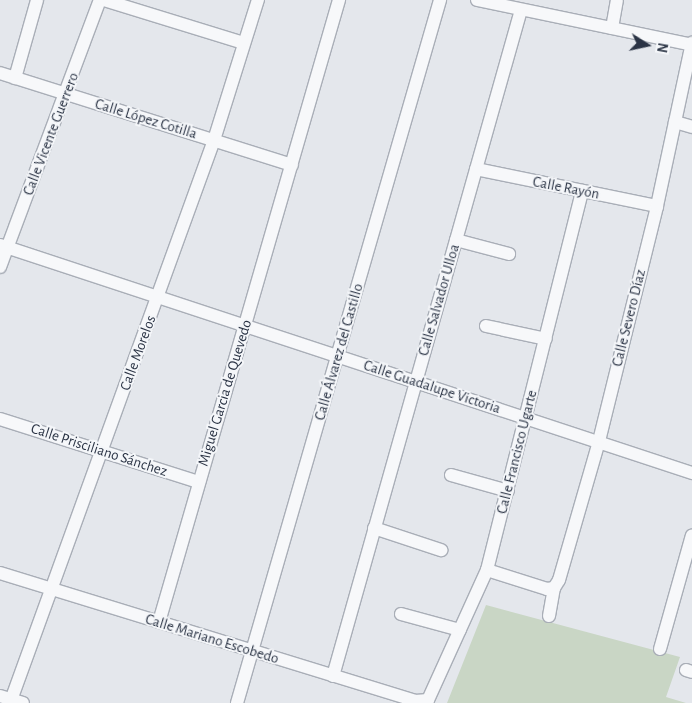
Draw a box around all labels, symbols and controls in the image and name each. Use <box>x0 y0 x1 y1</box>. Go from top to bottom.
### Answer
north arrow <box>622 20 672 70</box>
text: N <box>654 42 670 54</box>
street label: Calle Vicente Guerrero <box>19 70 83 198</box>
street label: Calle López Cotilla <box>93 95 199 143</box>
street label: Calle Rayón <box>531 173 601 203</box>
street label: Calle Salvador Ulloa <box>414 242 464 358</box>
street label: Calle Severo Díaz <box>608 268 650 368</box>
street label: Calle Álvarez del Castillo <box>311 282 367 422</box>
street label: Calle Morelos <box>116 313 160 393</box>
street label: Miguel Garcia de Quevedo <box>194 318 256 468</box>
street label: Calle Guadalupe Victoria <box>361 356 503 418</box>
street label: Calle Francisco Ugarte <box>493 388 541 516</box>
street label: Calle Prisciliano Sánchez <box>29 419 169 481</box>
street label: Calle Mariano Escobedo <box>143 610 281 668</box>

